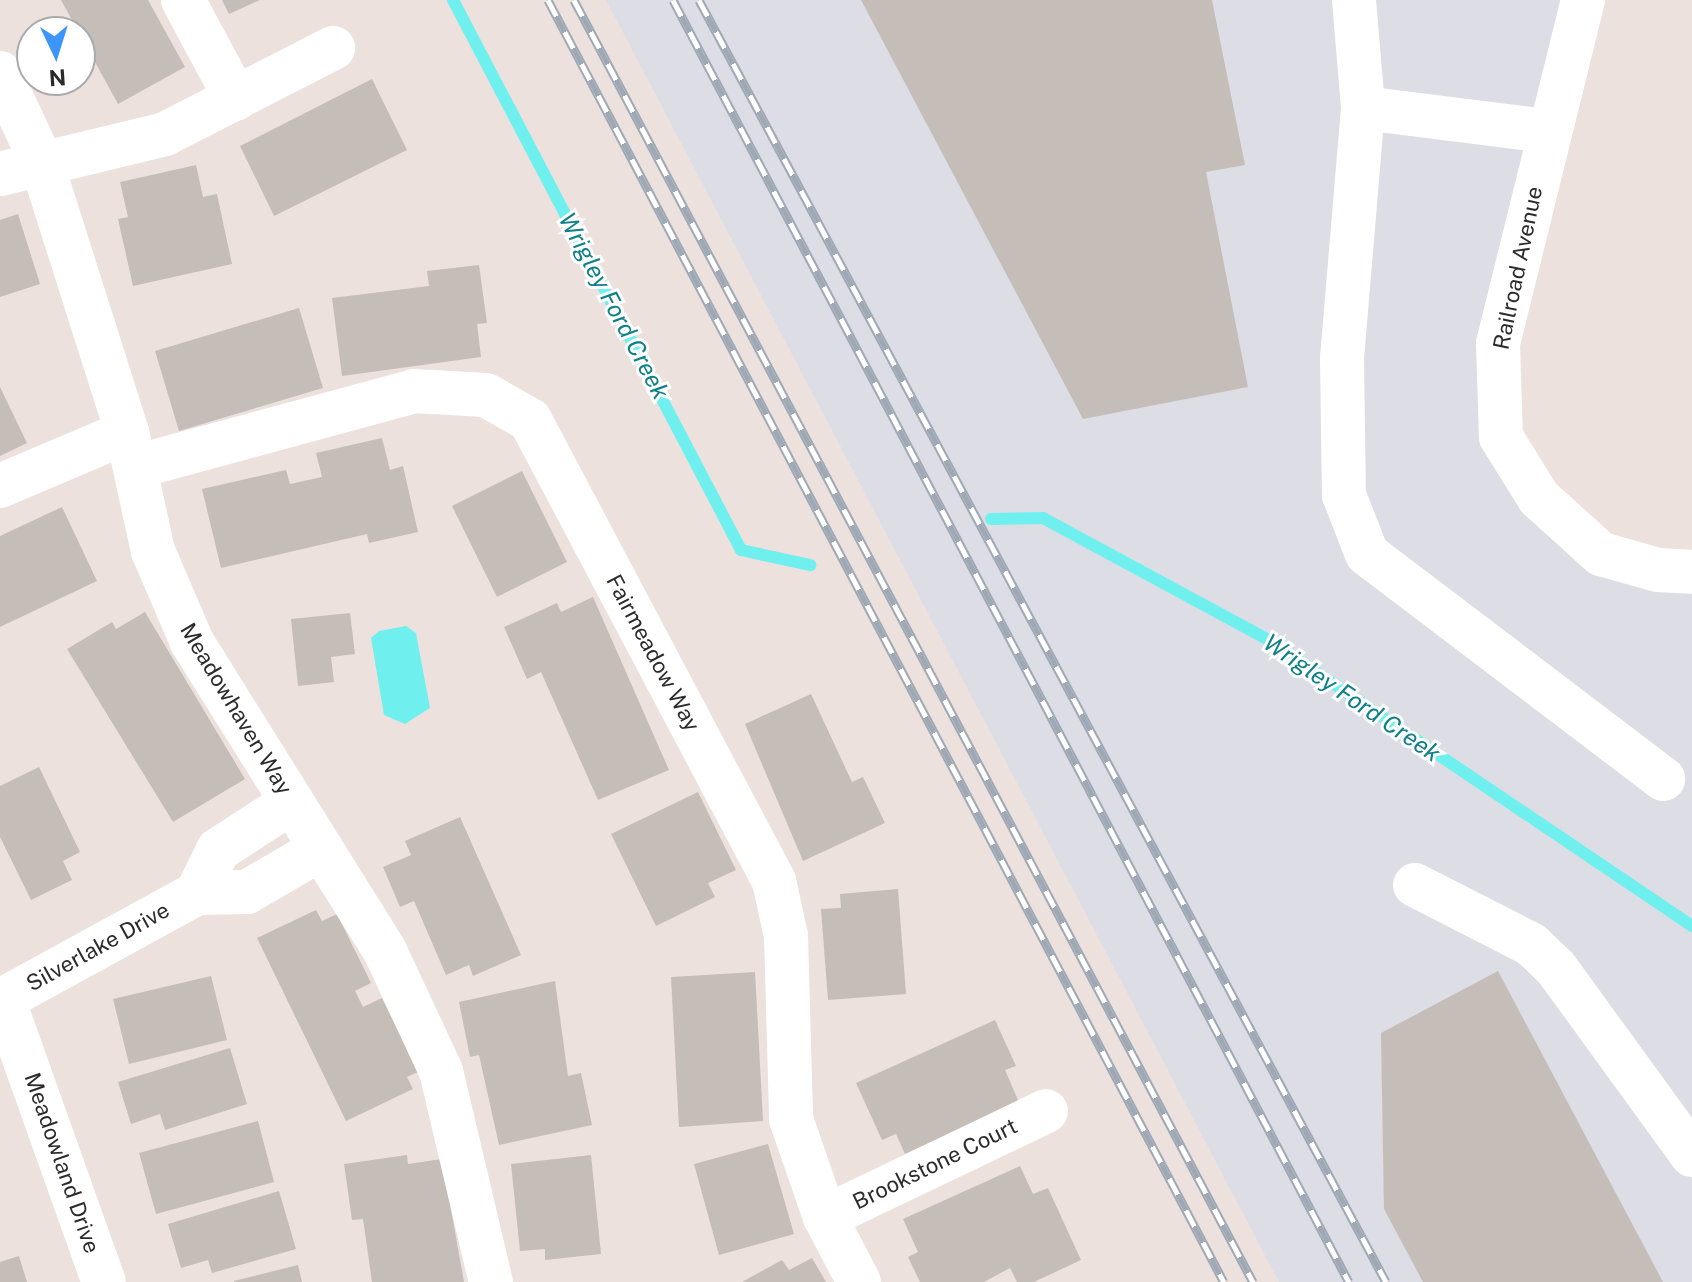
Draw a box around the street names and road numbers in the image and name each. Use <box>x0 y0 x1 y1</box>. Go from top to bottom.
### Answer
street label: Railroad Avenue <box>1488 184 1548 352</box>
street label: Fairmeadow Way <box>600 570 706 736</box>
street label: Meadowhaven Way <box>174 618 298 800</box>
street label: Silverlake Drive <box>22 897 174 997</box>
street label: Meadowland Drive <box>19 1069 105 1257</box>
street label: Brookstone Court <box>849 1113 1021 1215</box>

